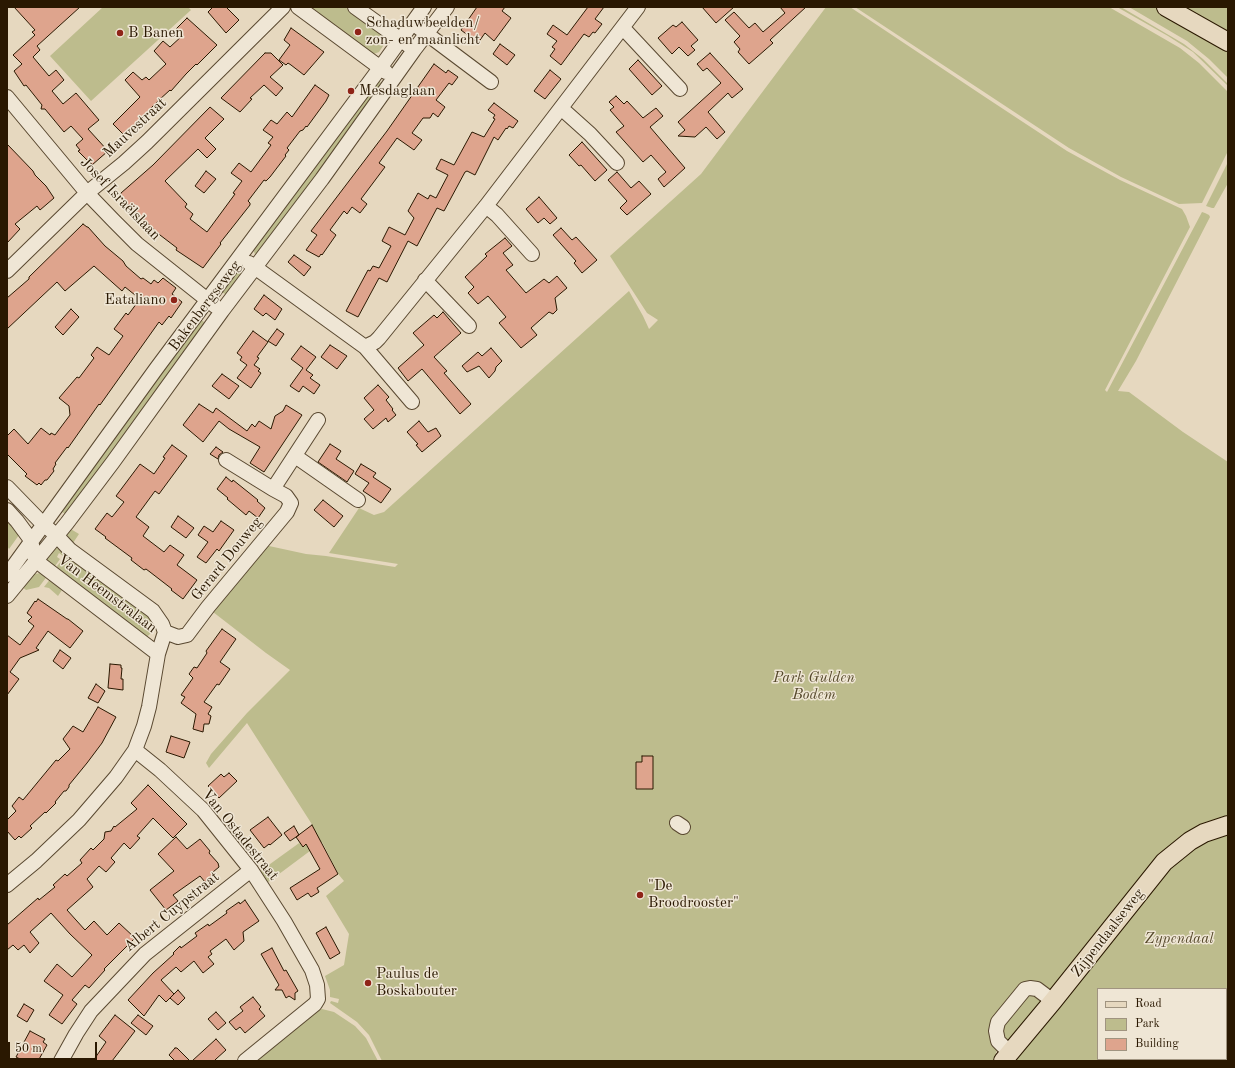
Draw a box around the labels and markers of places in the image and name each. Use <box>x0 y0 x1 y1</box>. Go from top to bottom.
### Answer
place label: Schaduwbeelden/ zon- en maanlicht <box>366 14 480 49</box>
place label: B Banen <box>128 24 183 42</box>
marker: Schaduwbeelden/ zon- en maanlicht <box>353 27 363 37</box>
marker: B Banen <box>115 28 125 38</box>
place label: Mesdaglaan <box>359 82 435 100</box>
marker: Mesdaglaan <box>346 86 356 96</box>
place label: Eataliano <box>105 291 166 309</box>
marker: Eataliano <box>169 295 179 305</box>
place label: "De Broodrooster" <box>648 877 739 912</box>
marker: "De Broodrooster" <box>635 890 645 900</box>
place label: Paulus de Boskabouter <box>376 965 457 1000</box>
marker: Paulus de Boskabouter <box>363 978 373 988</box>

